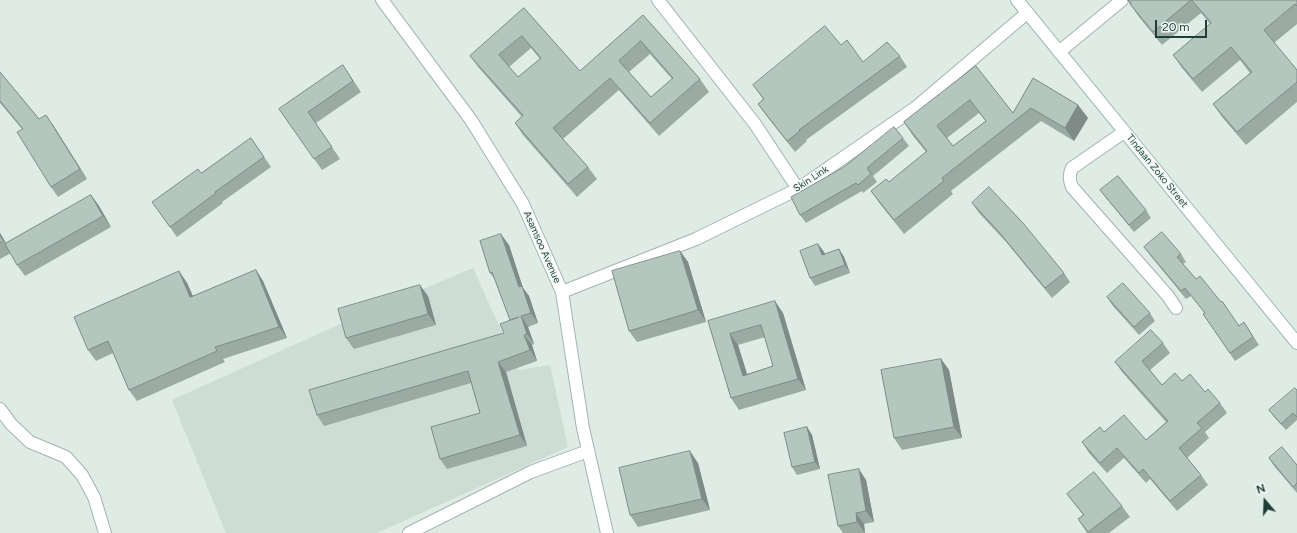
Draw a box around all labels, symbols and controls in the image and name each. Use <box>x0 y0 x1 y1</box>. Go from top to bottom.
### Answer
scale bar <box>1157 12 1209 38</box>
text: 20 m <box>1162 20 1190 34</box>
street label: Tindaan Zoko Street <box>1124 132 1190 210</box>
street label: Skin Link <box>791 163 831 195</box>
street label: Asamsoo Avenue <box>521 209 563 285</box>
north arrow <box>1245 481 1285 521</box>
text: N <box>1255 482 1267 497</box>

